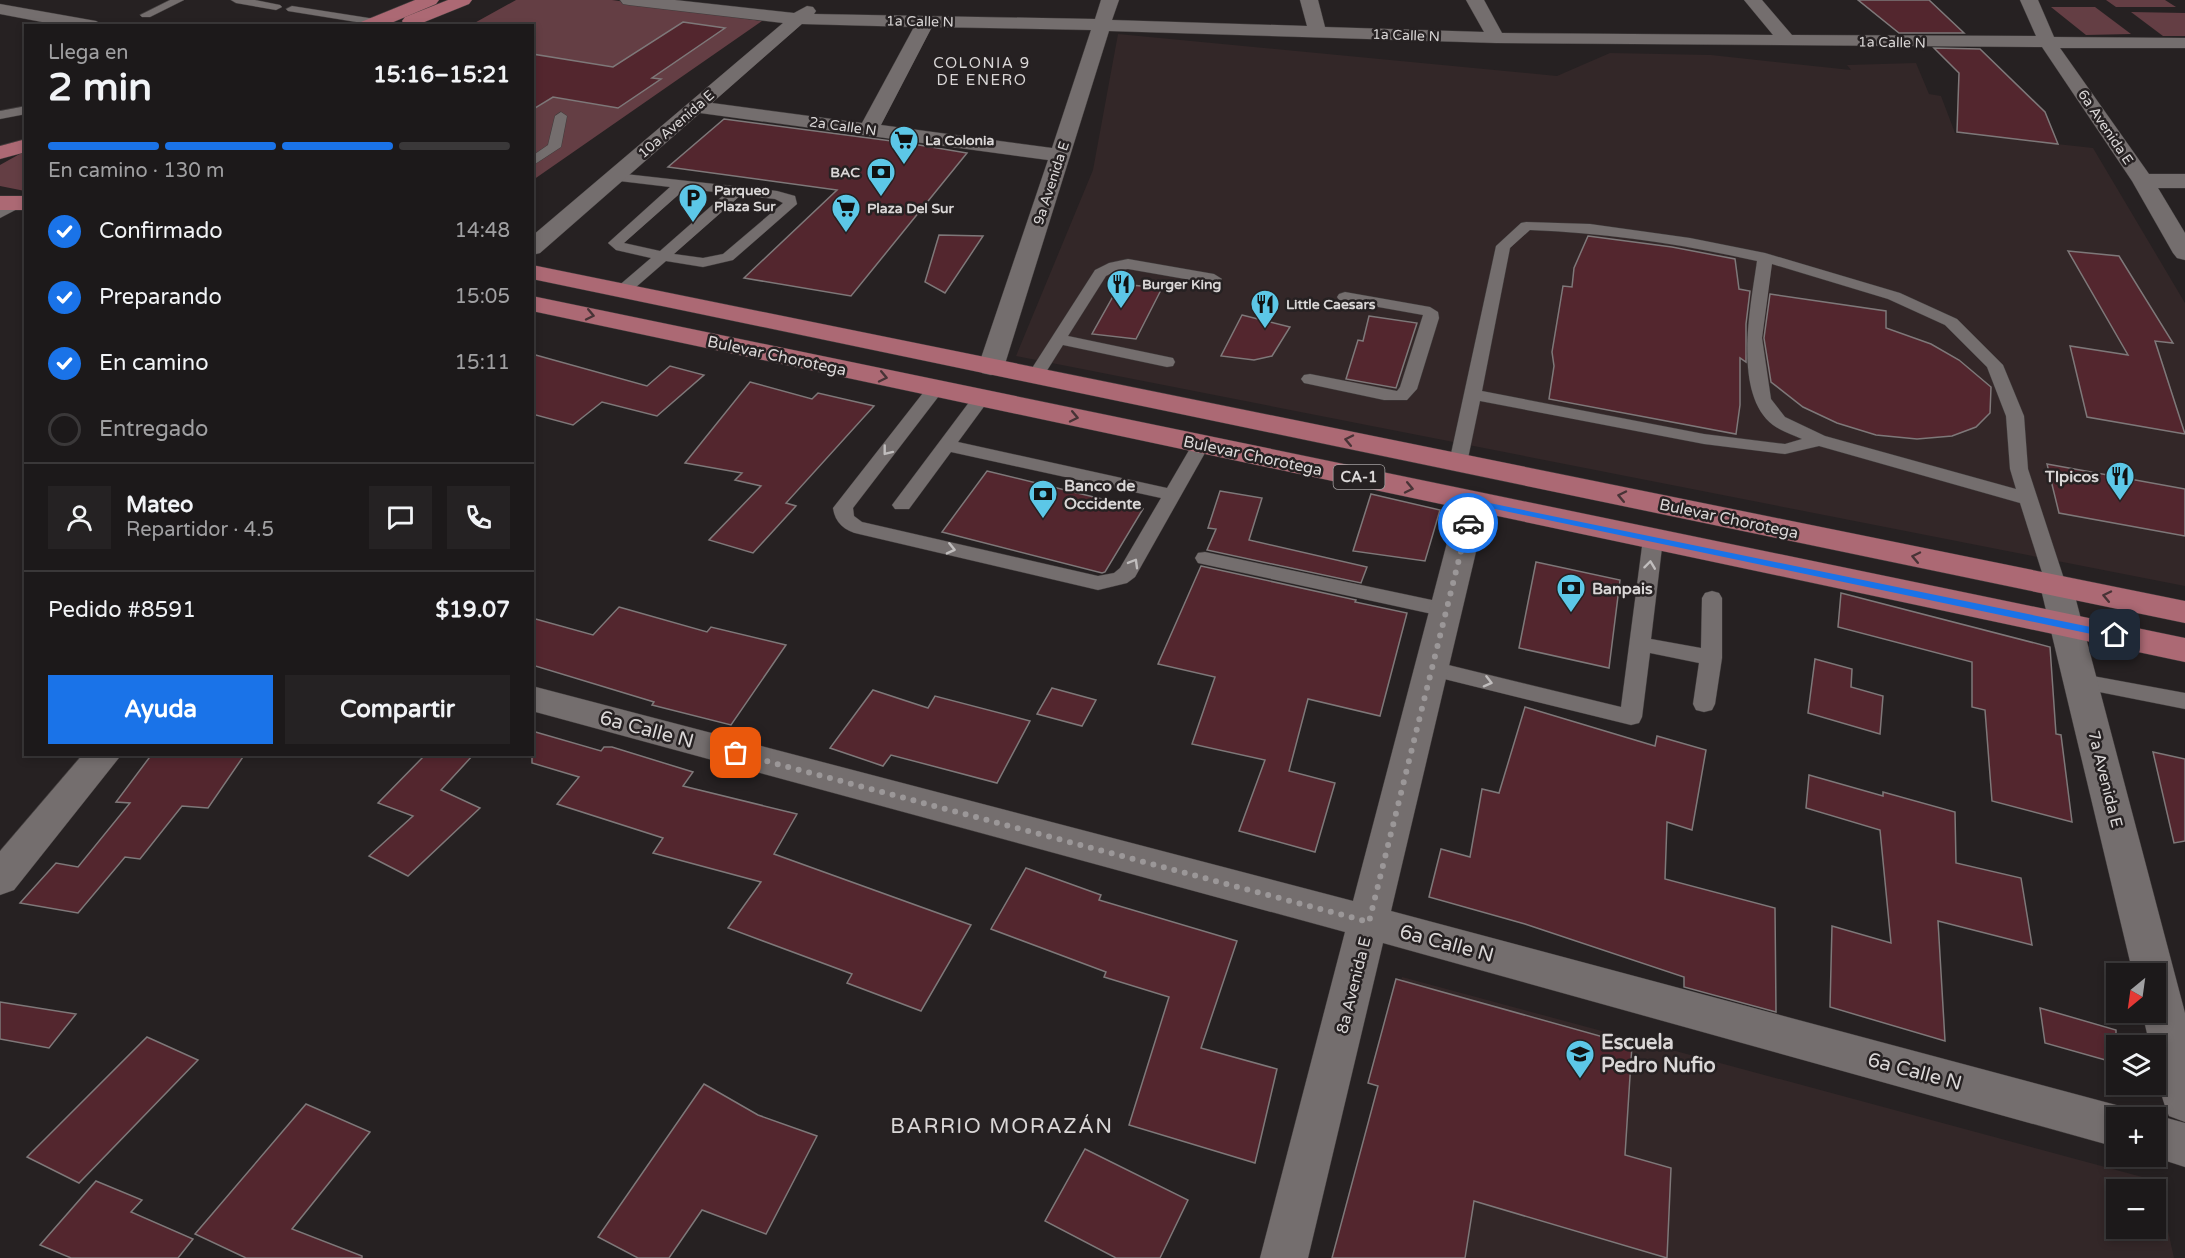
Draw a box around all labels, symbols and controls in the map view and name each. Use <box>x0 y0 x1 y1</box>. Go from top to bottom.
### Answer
street label: 1a Calle N <box>886 12 954 31</box>
street label: 1a Calle N <box>1372 26 1440 45</box>
street label: 1a Calle N <box>1858 33 1926 52</box>
text: Llega en <box>48 41 128 65</box>
district label: COLONIA 9 DE ENERO <box>933 54 1031 89</box>
text: 15:16–15:21 <box>373 62 510 88</box>
text: 2 min <box>48 64 152 111</box>
street label: 10a Avenida E <box>635 87 718 162</box>
street label: 6a Avenida E <box>2074 87 2137 168</box>
street label: 2a Calle N <box>808 113 878 140</box>
supermarket icon: La Colonia <box>888 124 920 166</box>
place label: La Colonia <box>925 132 995 149</box>
street label: 9a Avenida E <box>1030 139 1073 227</box>
bank icon: BAC <box>865 156 897 198</box>
text: En camino · 130 m <box>48 159 224 183</box>
place label: BAC <box>830 164 860 181</box>
parking icon: Parqueo Plaza Sur <box>677 182 709 224</box>
place label: Parqueo Plaza Sur <box>714 182 776 215</box>
supermarket icon: Plaza Del Sur <box>830 192 862 234</box>
place label: Plaza Del Sur <box>867 200 954 217</box>
icon: check <box>48 215 81 248</box>
text: Confirmado <box>99 218 223 244</box>
text: 14:48 <box>455 219 510 243</box>
restaurant icon: Burger King <box>1105 268 1137 310</box>
place label: Burger King <box>1142 276 1221 293</box>
icon: check <box>48 281 81 314</box>
text: Preparando <box>99 284 222 310</box>
text: 15:05 <box>455 285 510 309</box>
restaurant icon: Little Caesars <box>1249 288 1281 330</box>
place label: Little Caesars <box>1286 296 1376 313</box>
one-way arrow <box>584 308 594 321</box>
street label: Bulevar Chorotega <box>705 331 848 380</box>
icon: check <box>48 347 81 380</box>
text: En camino <box>99 350 209 376</box>
text: 15:11 <box>455 351 510 375</box>
one-way arrow <box>878 370 888 383</box>
one-way arrow <box>1069 410 1079 423</box>
text: Entregado <box>99 416 208 442</box>
street label: Bulevar Chorotega <box>1181 431 1324 480</box>
one-way arrow <box>1344 434 1354 447</box>
one-way arrow <box>884 444 895 455</box>
restaurant icon: TIpicos <box>2104 460 2136 502</box>
road number: CA-1 <box>1334 465 1384 489</box>
place label: TIpicos <box>2044 467 2099 487</box>
place label: Banco de Occidente <box>1064 476 1141 514</box>
bank icon: Banco de Occidente <box>1027 478 1059 520</box>
one-way arrow <box>1404 481 1414 494</box>
button: person <box>48 486 111 549</box>
button: chat <box>369 486 432 549</box>
button: phone <box>447 486 510 549</box>
one-way arrow <box>1618 490 1628 503</box>
text: Mateo <box>126 492 193 518</box>
courier <box>1438 493 1498 553</box>
street label: Bulevar Chorotega <box>1657 494 1800 543</box>
icon: car <box>1452 507 1485 540</box>
text: Repartidor · 4.5 <box>126 518 274 542</box>
one-way arrow <box>946 542 956 555</box>
one-way arrow <box>1911 551 1921 564</box>
one-way arrow <box>1126 559 1138 569</box>
one-way arrow <box>1643 560 1655 570</box>
bank icon: Banpais <box>1555 572 1587 614</box>
place label: Banpais <box>1592 579 1653 599</box>
one-way arrow <box>2102 590 2112 603</box>
text: Pedido #8591 <box>48 597 196 623</box>
text: $19.07 <box>435 597 510 623</box>
pin <box>2089 609 2140 660</box>
icon: home <box>2098 618 2131 651</box>
button: Ayuda <box>48 675 273 744</box>
button: Compartir <box>285 675 510 744</box>
one-way arrow <box>1483 675 1493 688</box>
street label: 6a Calle N <box>597 706 697 754</box>
pin <box>710 727 761 778</box>
street label: 7a Avenida E <box>2083 729 2127 830</box>
icon: bag <box>719 736 752 769</box>
street label: 6a Calle N <box>1397 920 1497 968</box>
street label: 8a Avenida E <box>1332 935 1376 1036</box>
north arrow <box>2106 963 2166 1023</box>
map controls <box>2106 963 2166 1239</box>
place label: Escuela Pedro Nufio <box>1601 1031 1716 1078</box>
button: layers <box>2106 1035 2166 1095</box>
school or university icon: Escuela Pedro Nufio <box>1564 1038 1596 1080</box>
street label: 6a Calle N <box>1865 1048 1965 1096</box>
button: + <box>2106 1107 2166 1167</box>
district label: BARRIO MORAZÁN <box>890 1114 1114 1139</box>
button: − <box>2106 1179 2166 1239</box>

